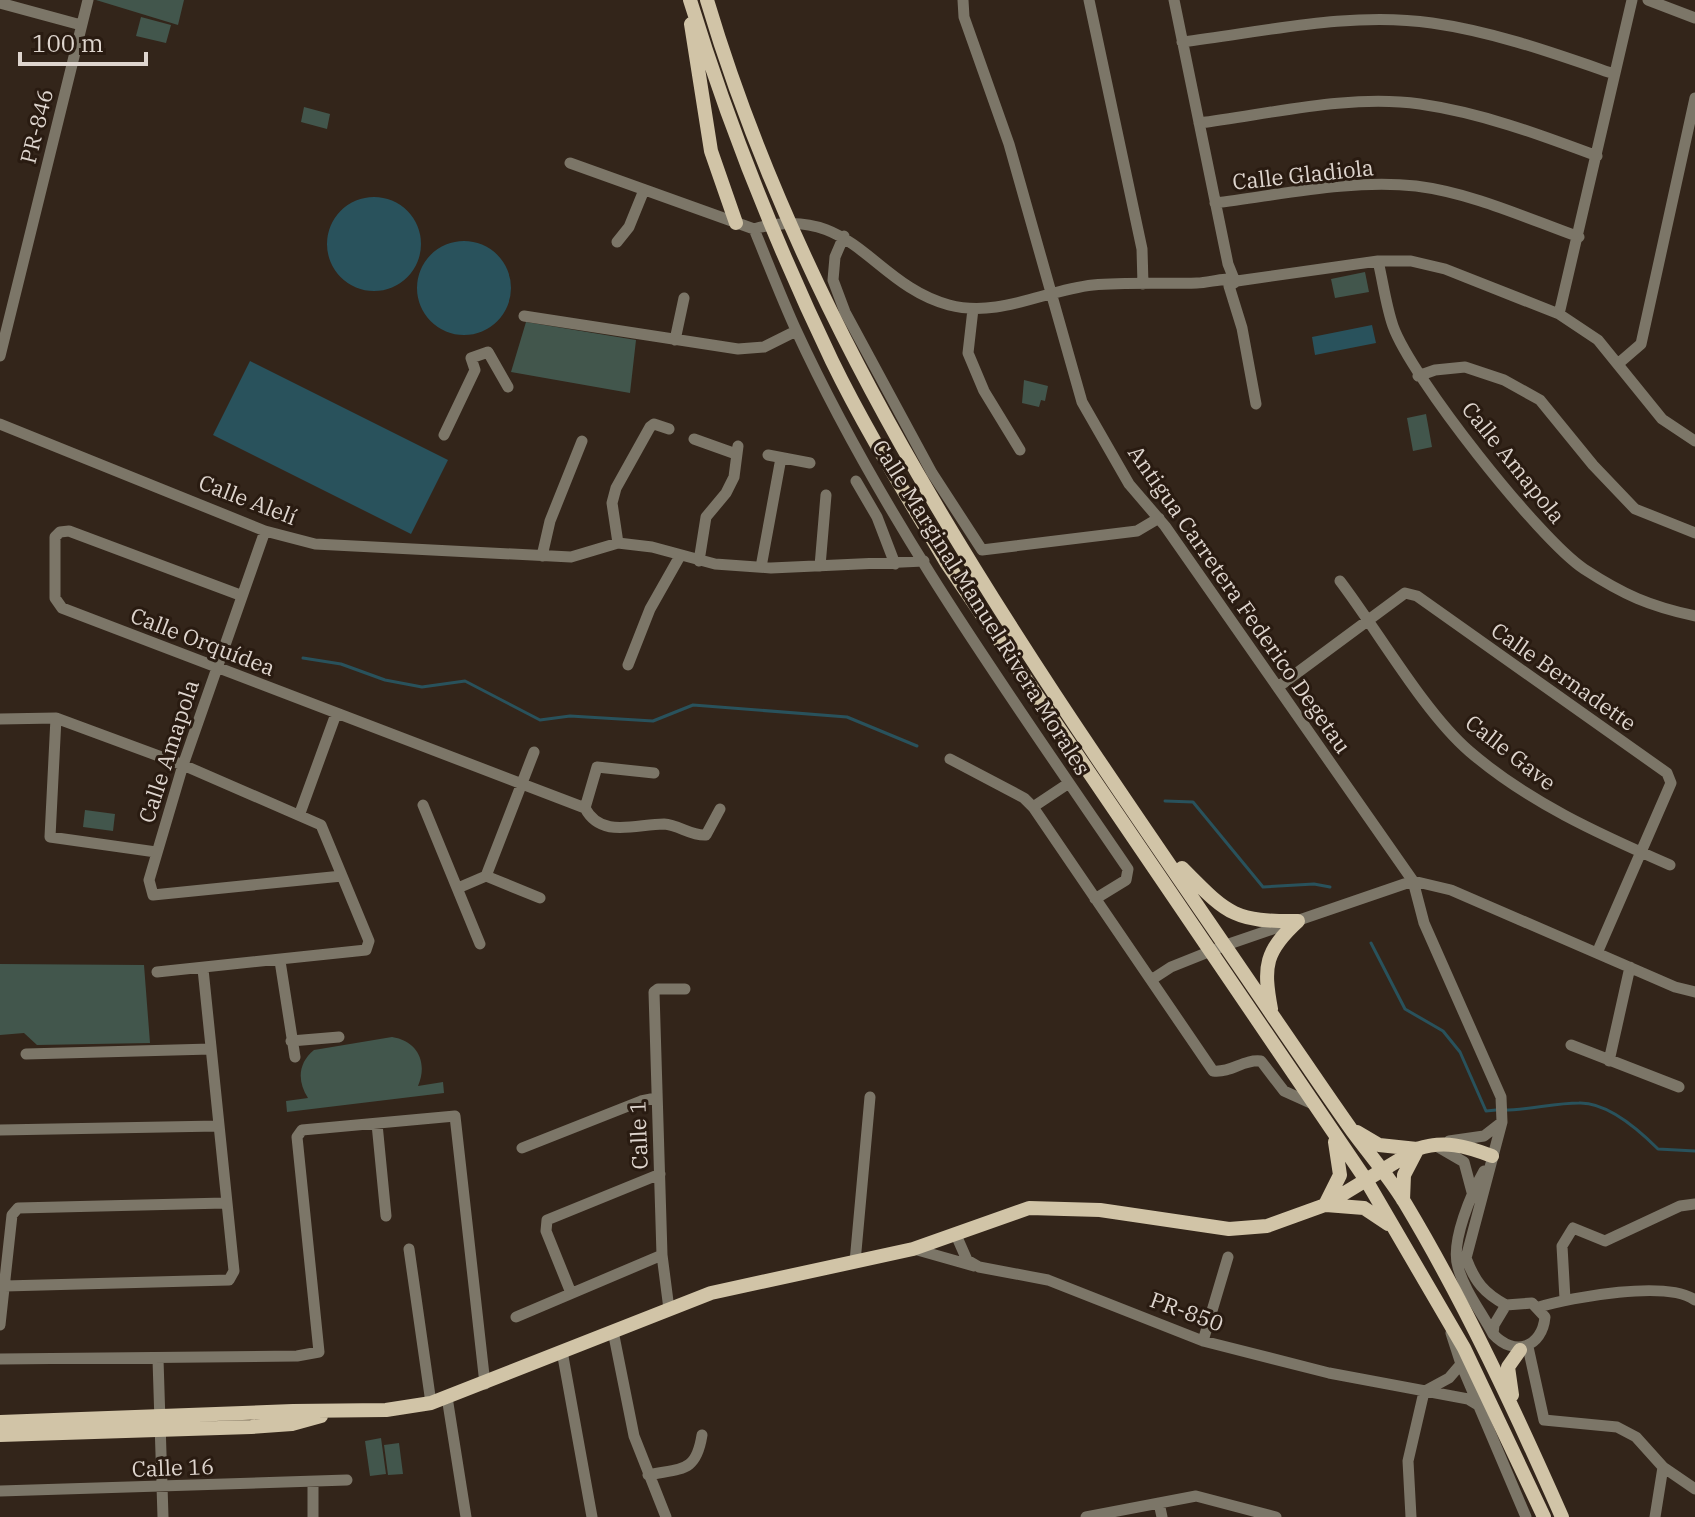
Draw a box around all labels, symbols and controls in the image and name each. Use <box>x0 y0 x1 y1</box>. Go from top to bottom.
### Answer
scale bar <box>20 16 146 66</box>
text: 100 m <box>32 27 104 59</box>
street label: PR-846 <box>13 86 59 166</box>
street label: Calle Gladiola <box>1231 152 1375 196</box>
street label: Calle Amapola <box>1456 395 1572 529</box>
street label: Calle Marginal Manuel Rivera Morales <box>866 434 1098 780</box>
street label: Antigua Carretera Federico Degetau <box>1122 439 1358 759</box>
street label: Calle Alelí <box>195 467 301 531</box>
street label: Calle Orquídea <box>126 600 280 682</box>
street label: Calle Bernadette <box>1486 615 1642 737</box>
street label: Calle Amapola <box>131 676 205 826</box>
street label: Calle Gave <box>1460 708 1562 796</box>
street label: Calle 1 <box>622 1100 654 1170</box>
street label: PR-850 <box>1146 1284 1228 1338</box>
street label: Calle 16 <box>131 1451 215 1483</box>

